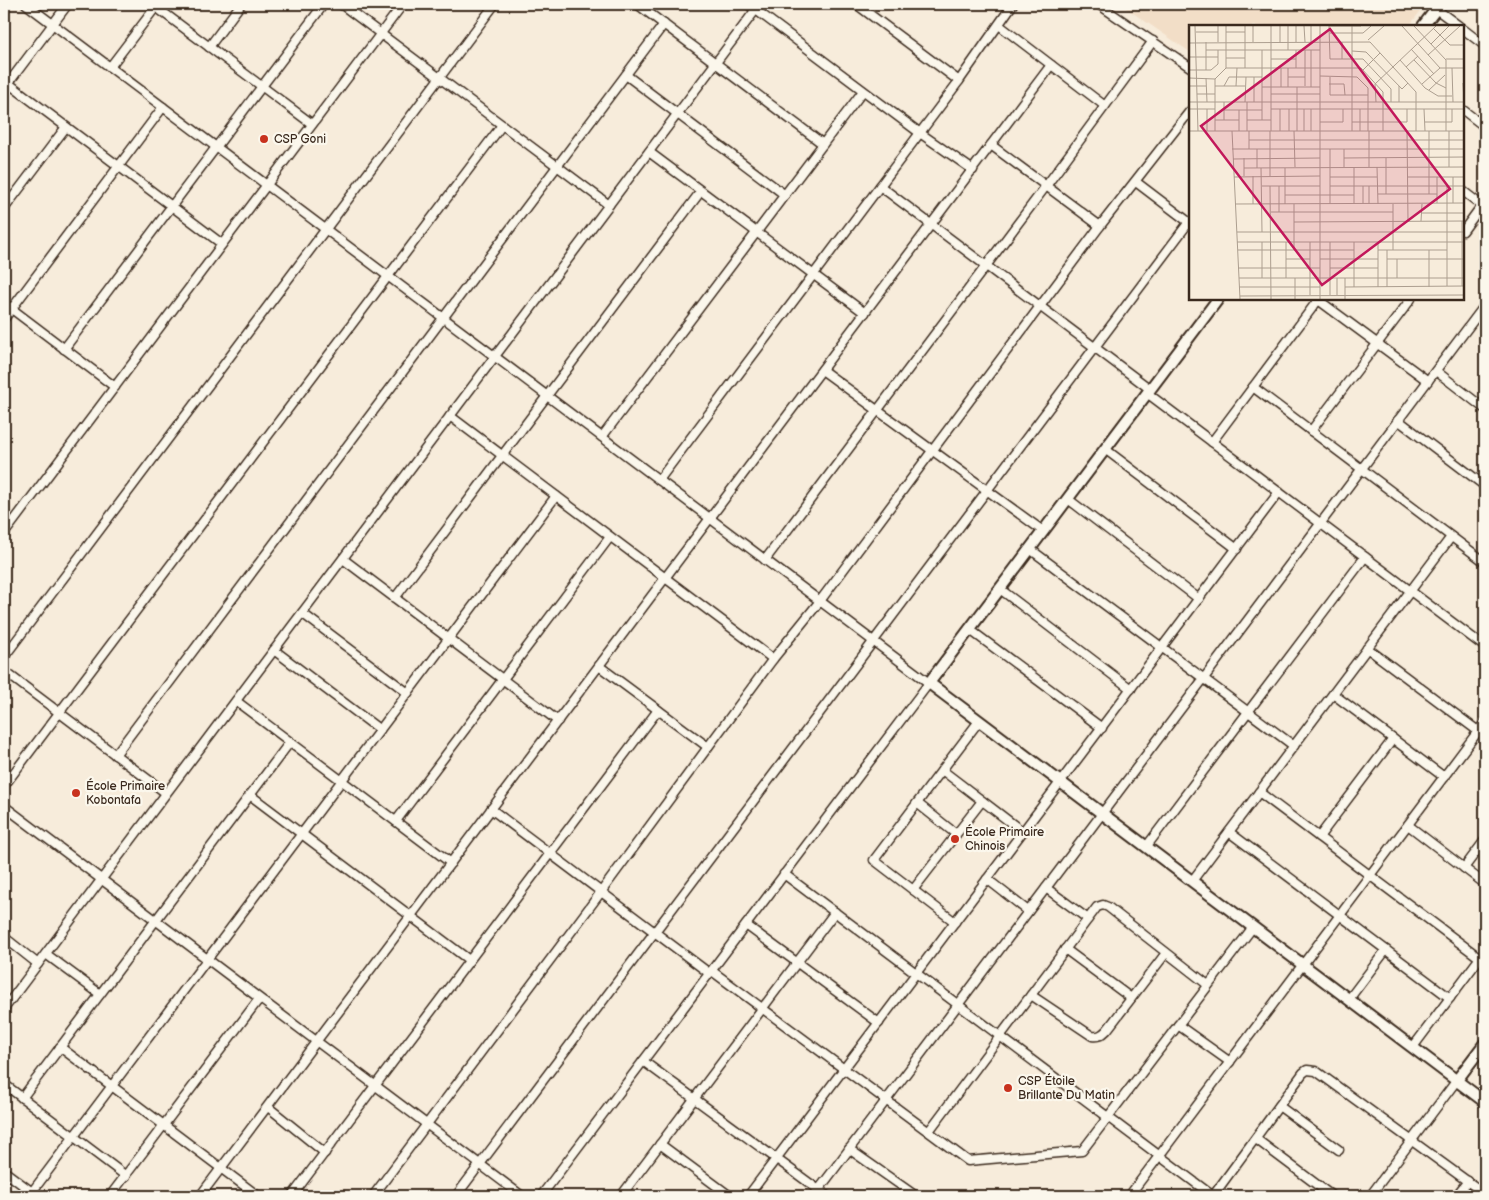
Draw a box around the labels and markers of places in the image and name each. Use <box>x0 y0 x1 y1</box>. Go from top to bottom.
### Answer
place label: CSP Goni <box>274 132 326 147</box>
marker: CSP Goni <box>258 133 270 145</box>
place label: École Primaire Kobontafa <box>86 778 165 808</box>
marker: École Primaire Kobontafa <box>70 787 82 799</box>
place label: École Primaire Chinois <box>965 824 1044 854</box>
marker: École Primaire Chinois <box>949 833 961 845</box>
place label: CSP Étoile Brillante Du Matin <box>1018 1073 1115 1103</box>
marker: CSP Étoile Brillante Du Matin <box>1002 1082 1014 1094</box>

